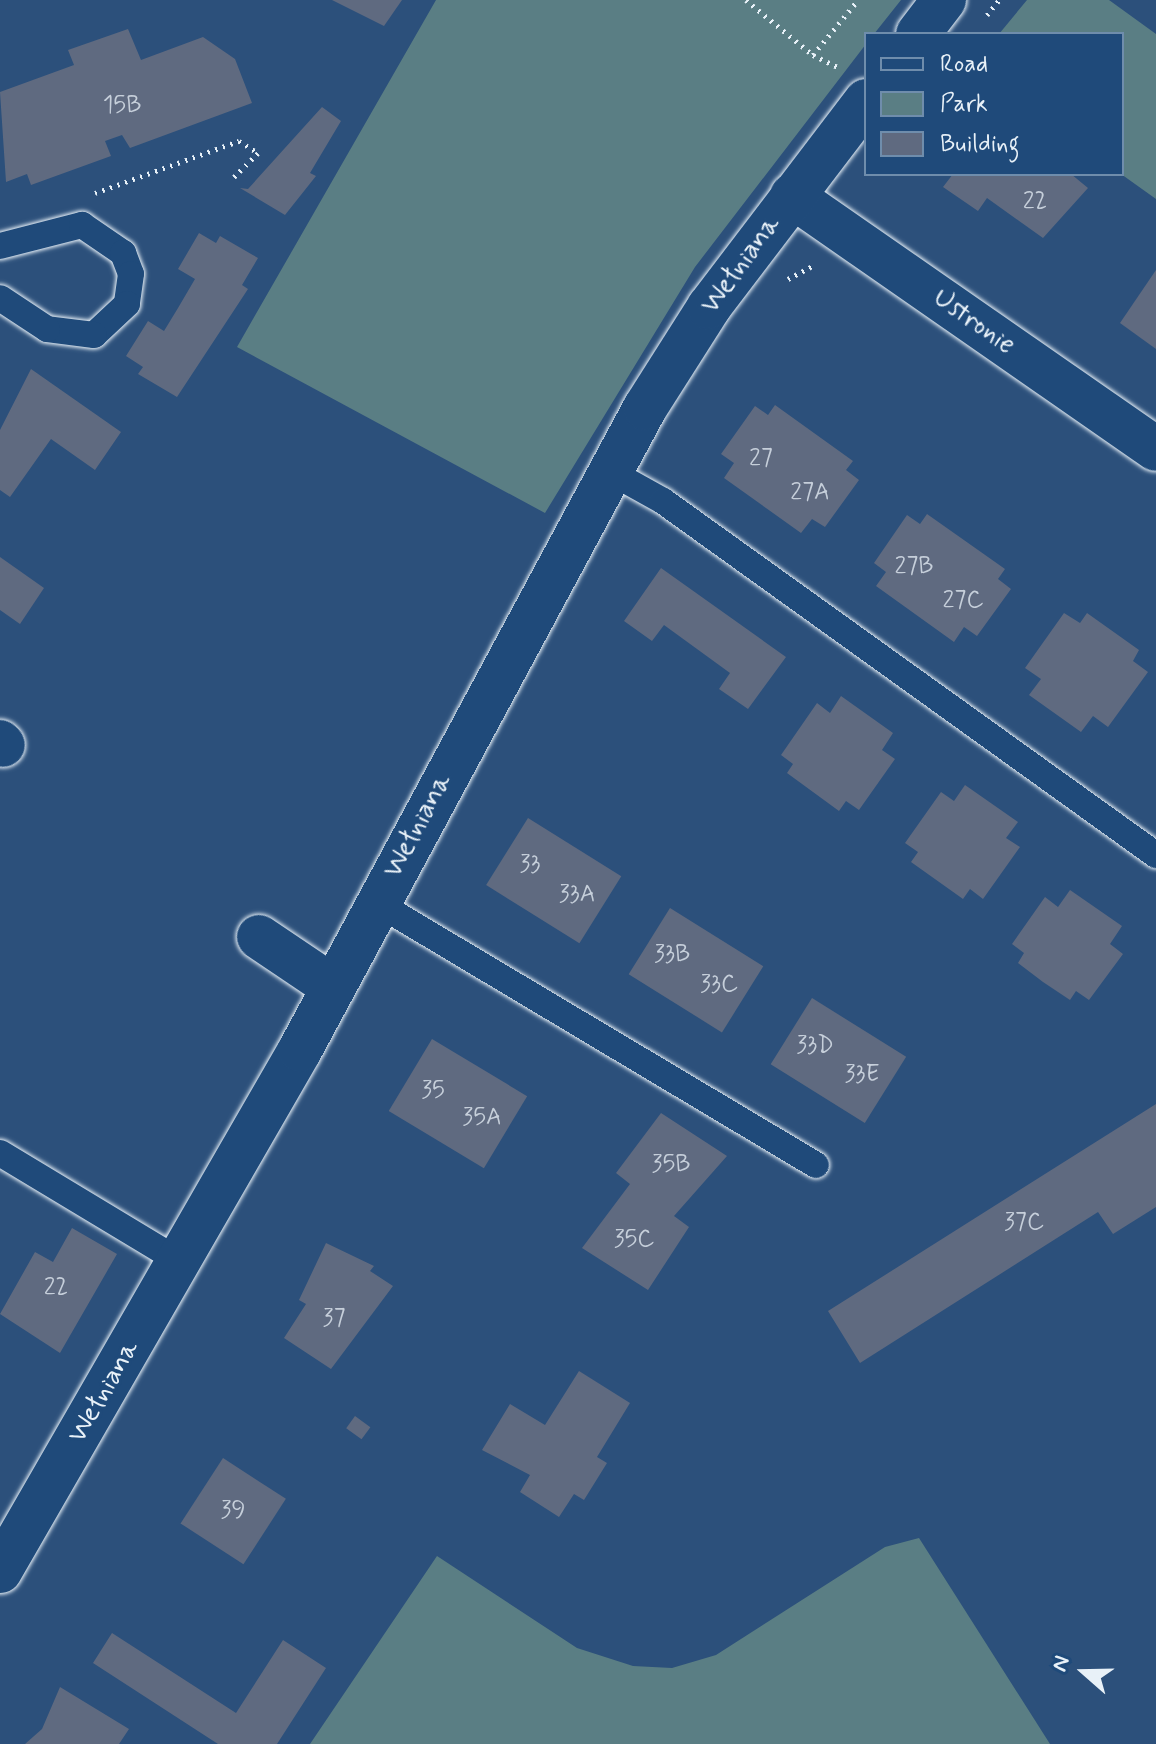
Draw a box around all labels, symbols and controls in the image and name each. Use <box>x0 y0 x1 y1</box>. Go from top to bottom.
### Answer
legend <box>864 32 1124 176</box>
text: Road <box>940 49 988 80</box>
text: Park <box>940 89 988 120</box>
house number: 15B <box>103 92 141 120</box>
text: Building <box>940 129 1020 160</box>
house number: 22 <box>1023 188 1047 216</box>
street label: Wełniana <box>694 209 788 321</box>
street label: Ustronie <box>926 282 1022 362</box>
house number: 27 <box>749 445 773 473</box>
house number: 27A <box>790 479 830 507</box>
house number: 27B <box>894 553 934 581</box>
house number: 27C <box>943 587 983 615</box>
street label: Wełniana <box>377 768 459 884</box>
house number: 33 <box>520 851 540 879</box>
house number: 33A <box>559 881 595 909</box>
house number: 33B <box>654 941 690 969</box>
house number: 33C <box>700 971 738 999</box>
house number: 33D <box>796 1032 834 1060</box>
house number: 33E <box>844 1061 880 1089</box>
house number: 35 <box>421 1077 445 1105</box>
house number: 35A <box>462 1104 502 1132</box>
house number: 35B <box>652 1151 690 1179</box>
house number: 37C <box>1004 1209 1044 1237</box>
house number: 35C <box>614 1226 654 1254</box>
house number: 22 <box>44 1274 68 1302</box>
house number: 37 <box>323 1305 345 1333</box>
street label: Wełniana <box>61 1335 147 1449</box>
house number: 39 <box>220 1497 246 1525</box>
north arrow <box>1044 1632 1124 1712</box>
text: N <box>1046 1652 1077 1675</box>

